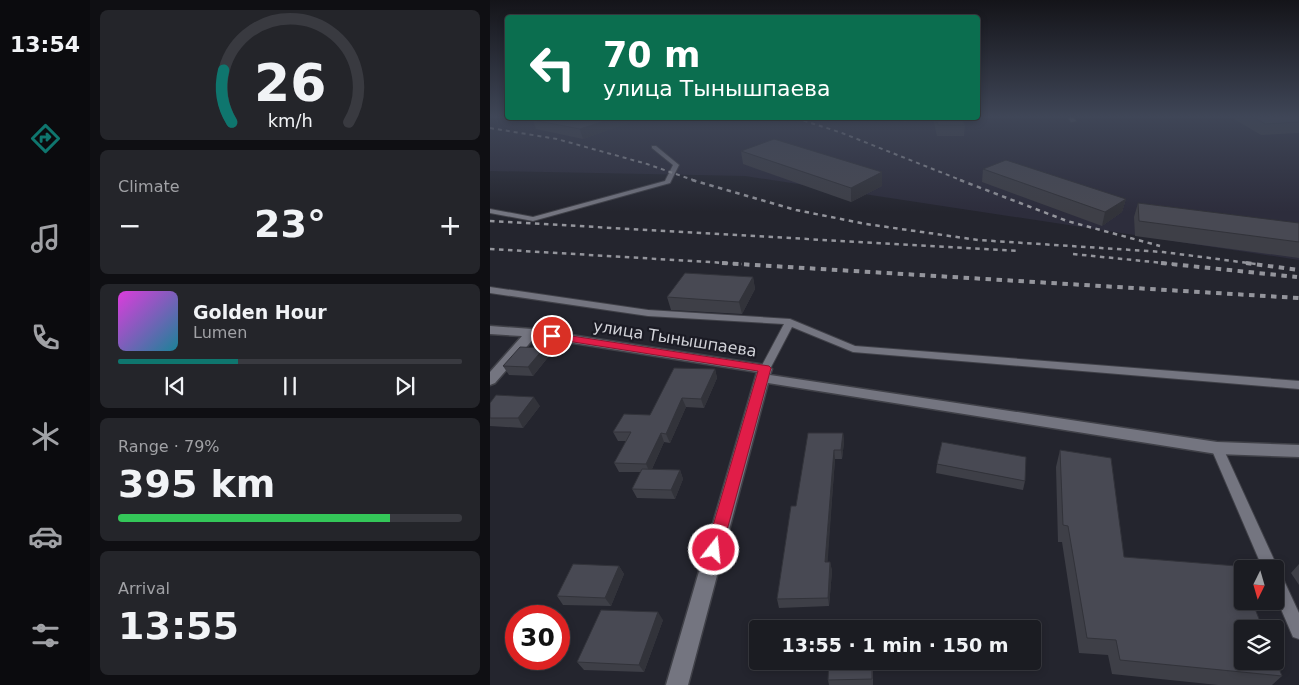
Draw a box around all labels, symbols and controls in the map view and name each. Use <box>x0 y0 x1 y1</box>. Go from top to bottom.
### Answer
text: 13:54 <box>10 32 80 57</box>
icon: left <box>520 35 585 100</box>
text: 70 m <box>603 35 700 75</box>
text: 26 <box>254 53 326 113</box>
text: улица Тынышпаева <box>603 76 830 101</box>
text: km/h <box>267 110 313 131</box>
icon: directions <box>28 121 63 156</box>
text: Climate <box>118 177 180 196</box>
text: 23° <box>254 202 326 246</box>
text: − <box>118 209 141 242</box>
text: + <box>439 209 462 242</box>
icon: music <box>28 221 63 256</box>
text: Golden Hour <box>193 301 327 323</box>
pin <box>531 315 573 357</box>
street label: улица Тынышпаева <box>592 316 758 361</box>
icon: phone <box>28 320 63 355</box>
icon: arrive <box>538 322 566 350</box>
text: Lumen <box>193 323 247 342</box>
icon: previous <box>161 372 189 400</box>
icon: pause <box>276 372 304 400</box>
icon: next <box>391 372 419 400</box>
icon: climate <box>28 419 63 454</box>
text: Range · 79% <box>118 437 220 456</box>
text: 395 km <box>118 462 275 506</box>
icon: car <box>28 519 63 554</box>
position arrow <box>687 523 739 575</box>
north arrow <box>1234 560 1284 610</box>
map controls <box>1234 560 1284 670</box>
text: Arrival <box>118 579 170 598</box>
text: 13:55 <box>118 604 239 648</box>
speed limit sign: 30 <box>505 605 570 670</box>
icon: filters <box>28 618 63 653</box>
button: layers <box>1234 620 1284 670</box>
text: 13:55 · 1 min · 150 m <box>781 634 1009 656</box>

